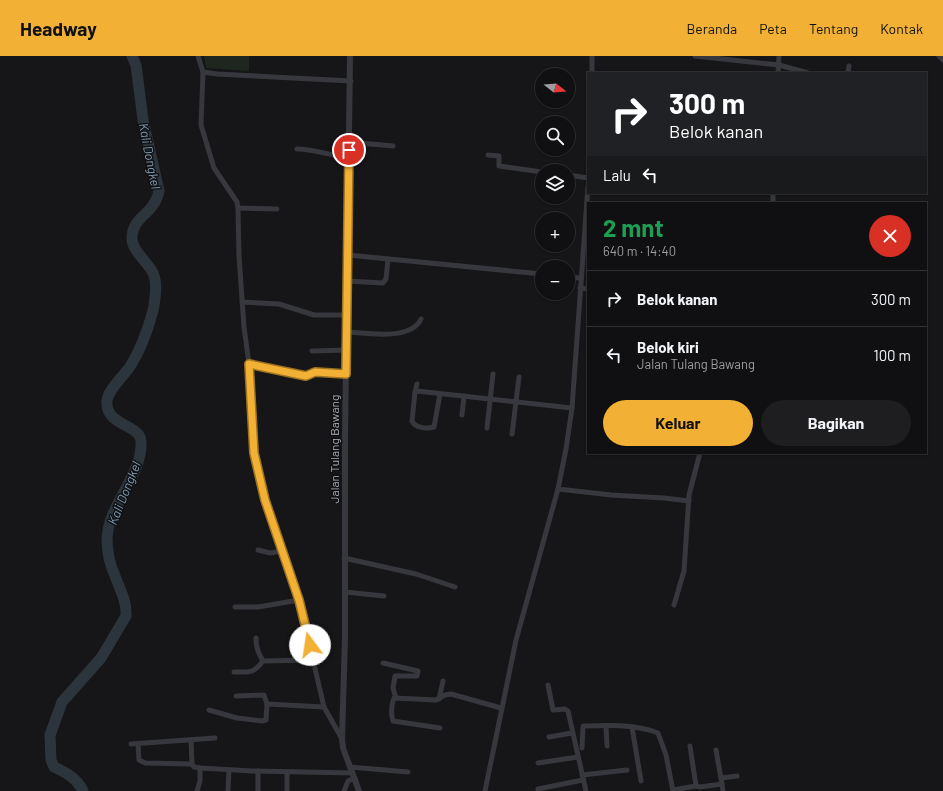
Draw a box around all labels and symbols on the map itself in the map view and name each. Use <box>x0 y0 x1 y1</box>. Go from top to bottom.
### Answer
north arrow <box>535 68 575 108</box>
water label: Kali Dongkel <box>136 122 164 190</box>
pin <box>332 133 366 167</box>
street label: Jalan Tulang Bawang <box>327 395 341 503</box>
water label: Kali Dongkel <box>104 459 144 527</box>
position arrow <box>289 624 331 666</box>

